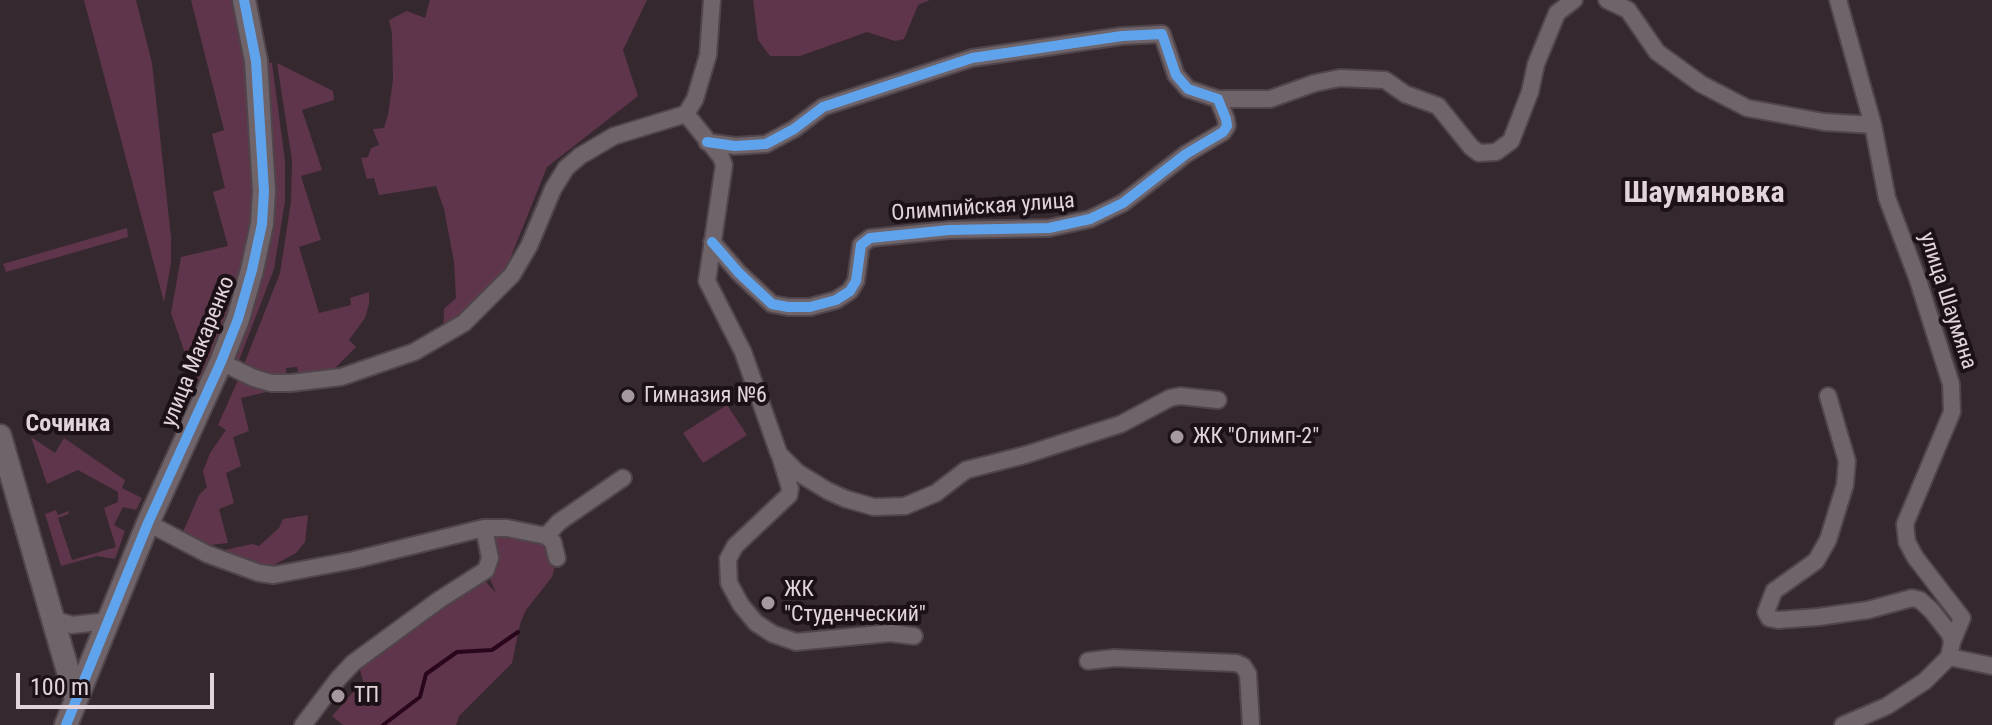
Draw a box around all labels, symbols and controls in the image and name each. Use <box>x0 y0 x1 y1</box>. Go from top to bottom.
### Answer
district label: Шаумяновка <box>1623 176 1785 212</box>
street label: Олимпийская улица <box>890 188 1076 228</box>
street label: улица Шаумяна <box>1912 229 1982 373</box>
street label: улица Макаренко <box>157 273 241 431</box>
place label: Гимназия №6 <box>644 383 767 409</box>
marker: Гимназия №6 <box>619 387 637 405</box>
district label: Сочинка <box>26 411 110 439</box>
place label: ЖК "Олимп-2" <box>1193 424 1319 450</box>
marker: ЖК "Олимп-2" <box>1168 428 1186 446</box>
place label: ЖК "Студенческий" <box>784 577 926 628</box>
marker: ЖК "Студенческий" <box>759 594 777 612</box>
scale bar <box>20 657 218 707</box>
text: 100 m <box>30 673 89 701</box>
place label: ТП <box>354 683 379 709</box>
marker: ТП <box>329 687 347 705</box>

